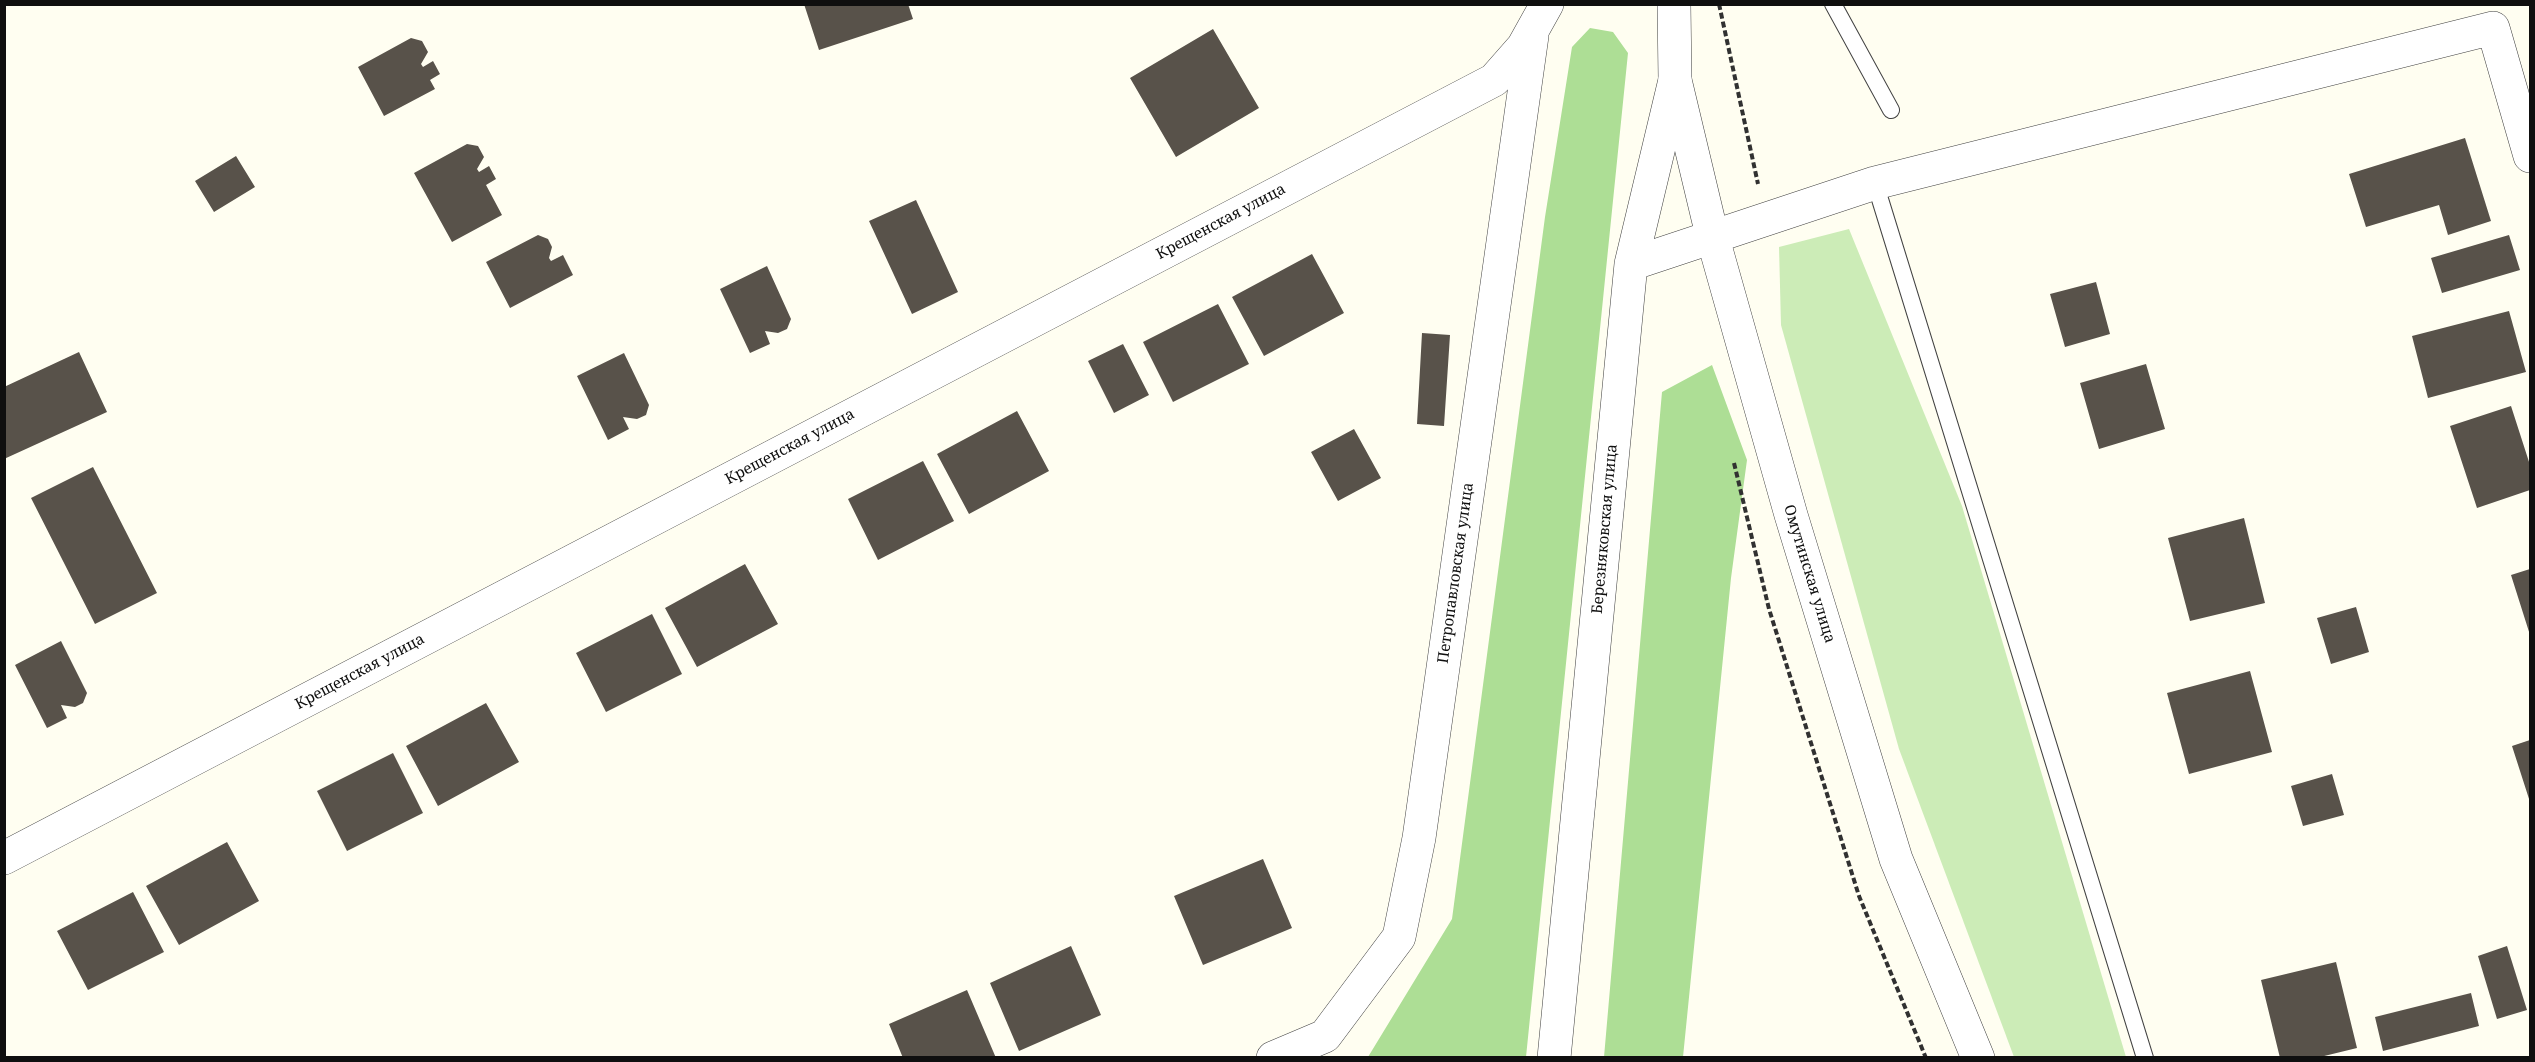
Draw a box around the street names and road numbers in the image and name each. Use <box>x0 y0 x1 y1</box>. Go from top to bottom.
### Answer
street label: Крещенская улица <box>1153 180 1289 264</box>
street label: Крещенская улица <box>722 405 858 489</box>
street label: Березняковская улица <box>1589 443 1621 615</box>
street label: Петропавловская улица <box>1434 481 1478 665</box>
street label: Омутинская улица <box>1779 503 1839 645</box>
street label: Крещенская улица <box>292 630 428 714</box>

